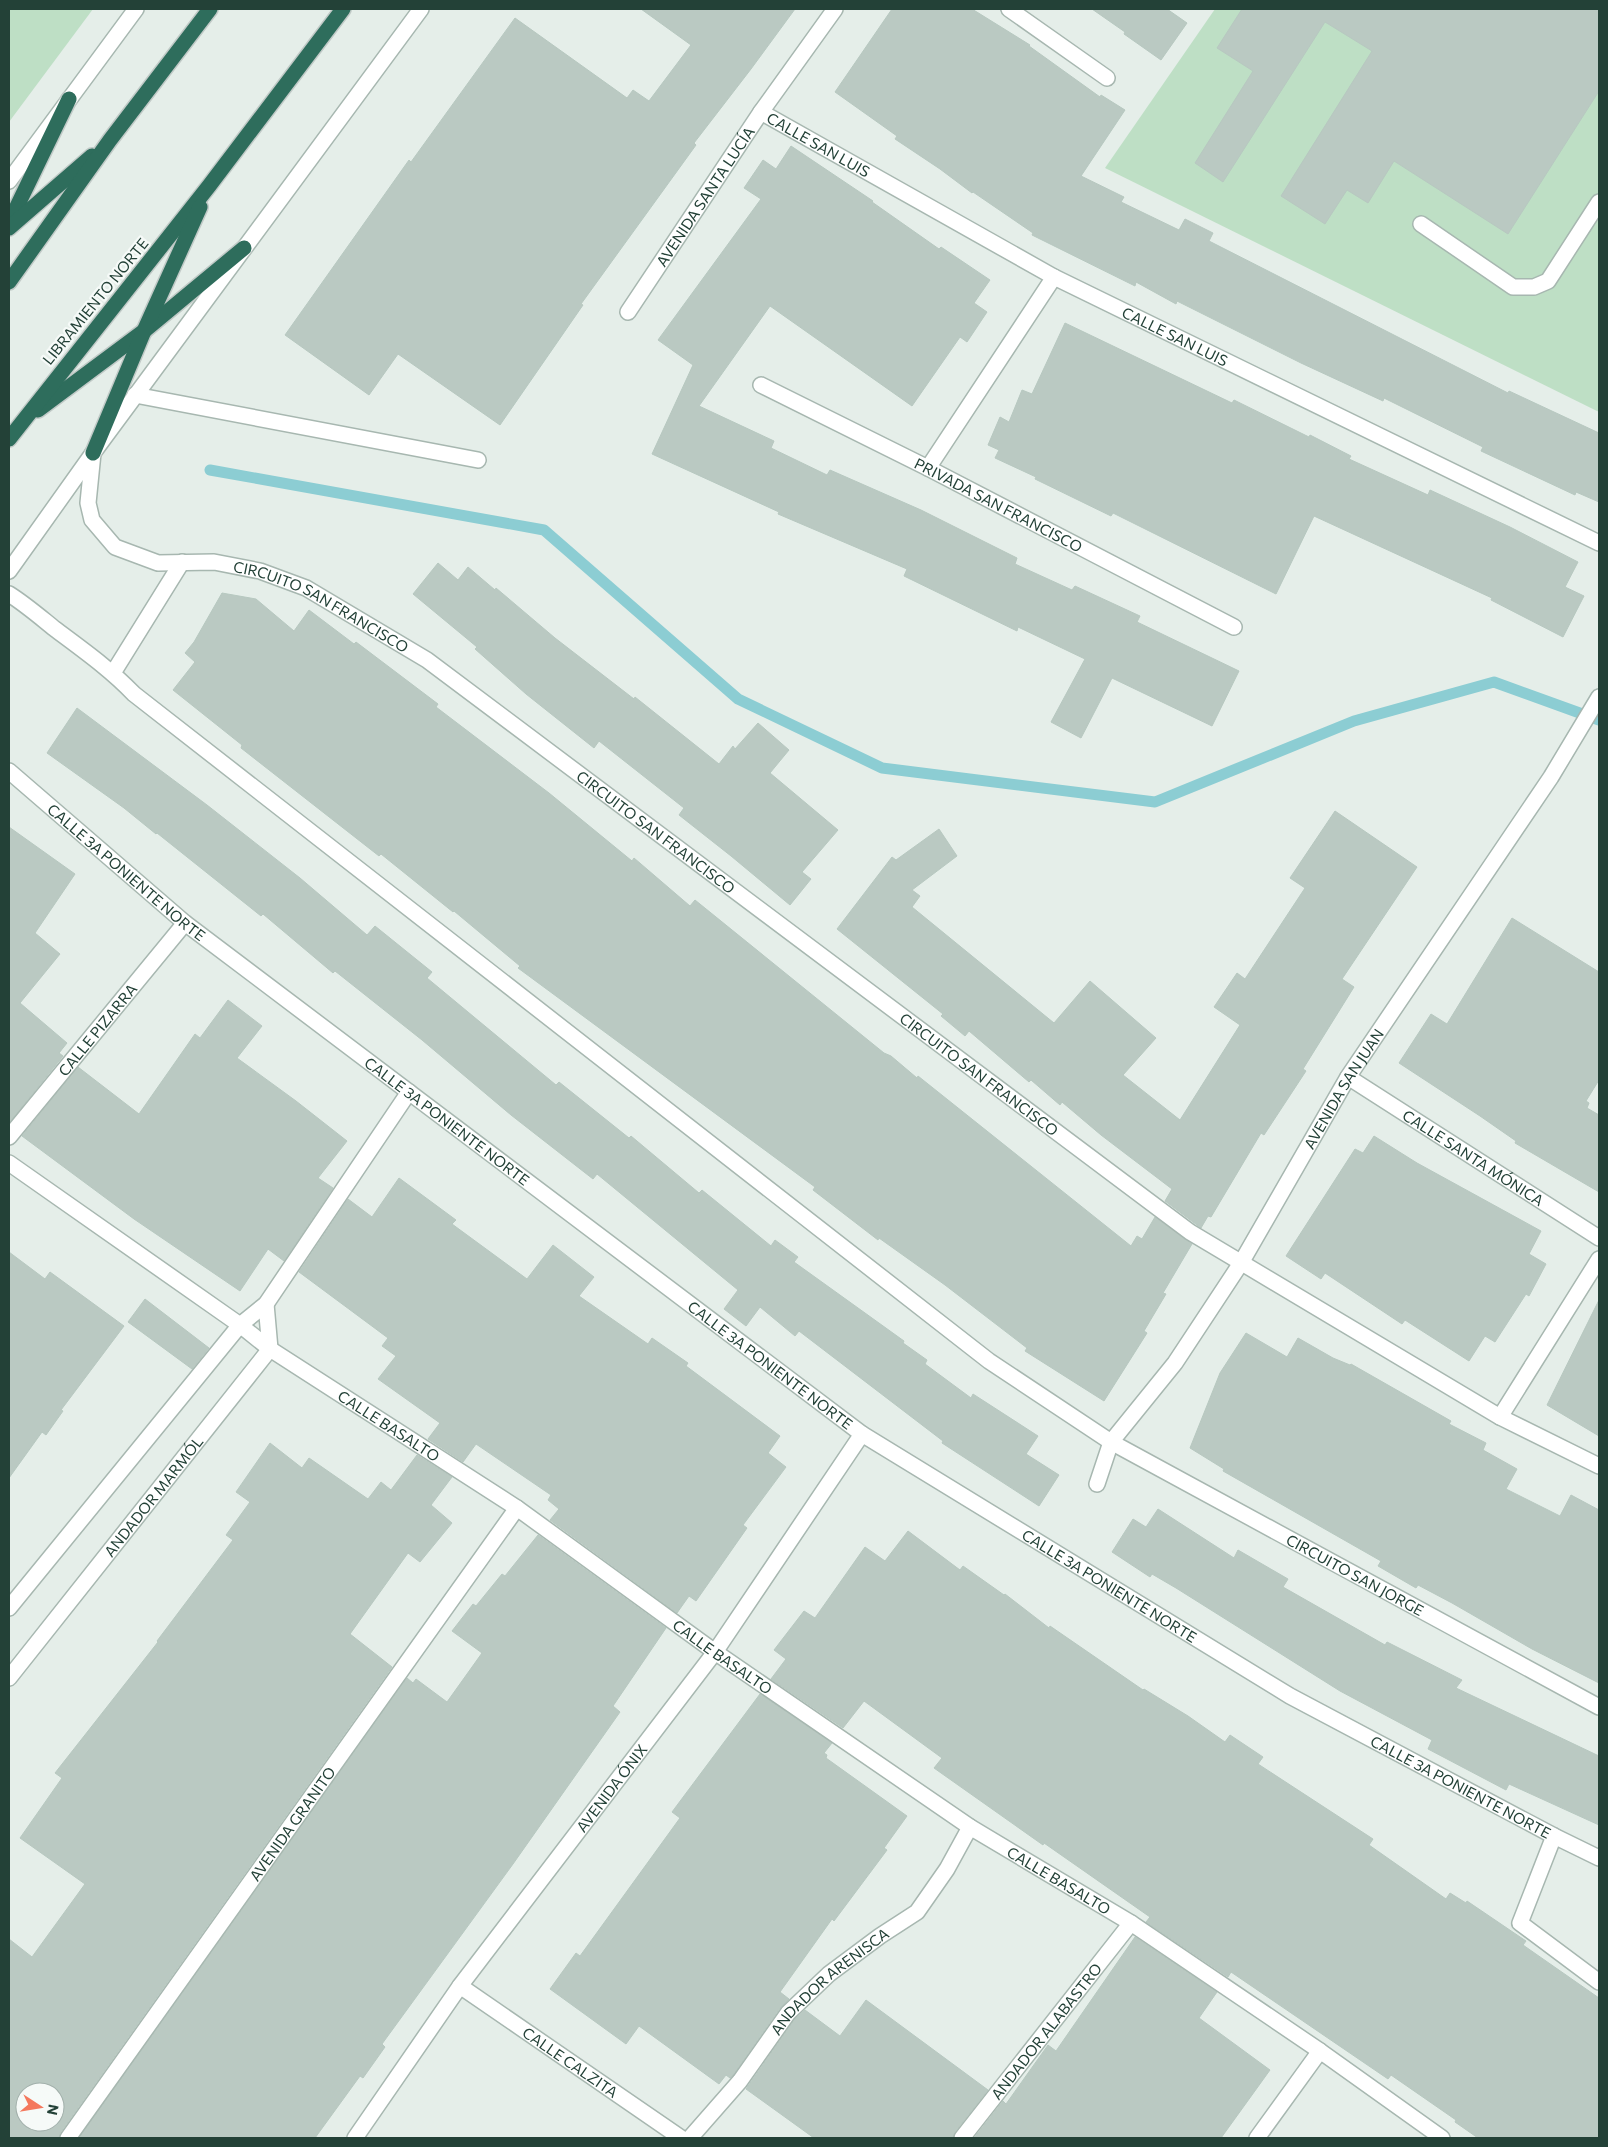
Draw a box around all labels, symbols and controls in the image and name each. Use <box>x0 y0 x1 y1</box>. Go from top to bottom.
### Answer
street label: CALLE SAN LUIS <box>764 108 873 181</box>
street label: AVENIDA SANTA LUCÍA <box>652 123 758 270</box>
street label: LIBRAMIENTO NORTE <box>38 234 152 368</box>
street label: CALLE SAN LUIS <box>1119 303 1231 370</box>
street label: PRIVADA SAN FRANCISCO <box>912 454 1086 556</box>
street label: CIRCUITO SAN FRANCISCO <box>232 557 412 656</box>
street label: CIRCUITO SAN FRANCISCO <box>573 766 739 897</box>
street label: CALLE 3A PONIENTE NORTE <box>44 800 209 944</box>
street label: CALLE PIZARRA <box>54 980 141 1079</box>
street label: CIRCUITO SAN FRANCISCO <box>896 1009 1062 1139</box>
street label: AVENIDA SAN JUAN <box>1300 1025 1387 1152</box>
street label: CALLE 3A PONIENTE NORTE <box>361 1053 533 1189</box>
street label: CALLE SANTA MÓNICA <box>1399 1106 1547 1209</box>
street label: CALLE 3A PONIENTE NORTE <box>684 1297 856 1433</box>
street label: CALLE BASALTO <box>335 1386 443 1465</box>
street label: ANDADOR MARMÓL <box>100 1432 207 1560</box>
street label: CALLE 3A PONIENTE NORTE <box>1019 1525 1200 1646</box>
street label: CIRCUITO SAN JORGE <box>1283 1530 1427 1619</box>
street label: CALLE BASALTO <box>669 1615 776 1698</box>
street label: CALLE 3A PONIENTE NORTE <box>1368 1731 1554 1842</box>
street label: AVENIDA ÓNIX <box>572 1740 651 1835</box>
street label: AVENIDA GRANITO <box>245 1763 339 1884</box>
street label: CALLE BASALTO <box>1004 1842 1114 1918</box>
street label: ANDADOR ARENISCA <box>766 1924 892 2038</box>
street label: ANDADOR ALABASTRO <box>987 1959 1105 2103</box>
street label: CALLE CALZITA <box>519 2023 622 2101</box>
north arrow <box>15 2082 65 2132</box>
text: N <box>44 2103 63 2117</box>

